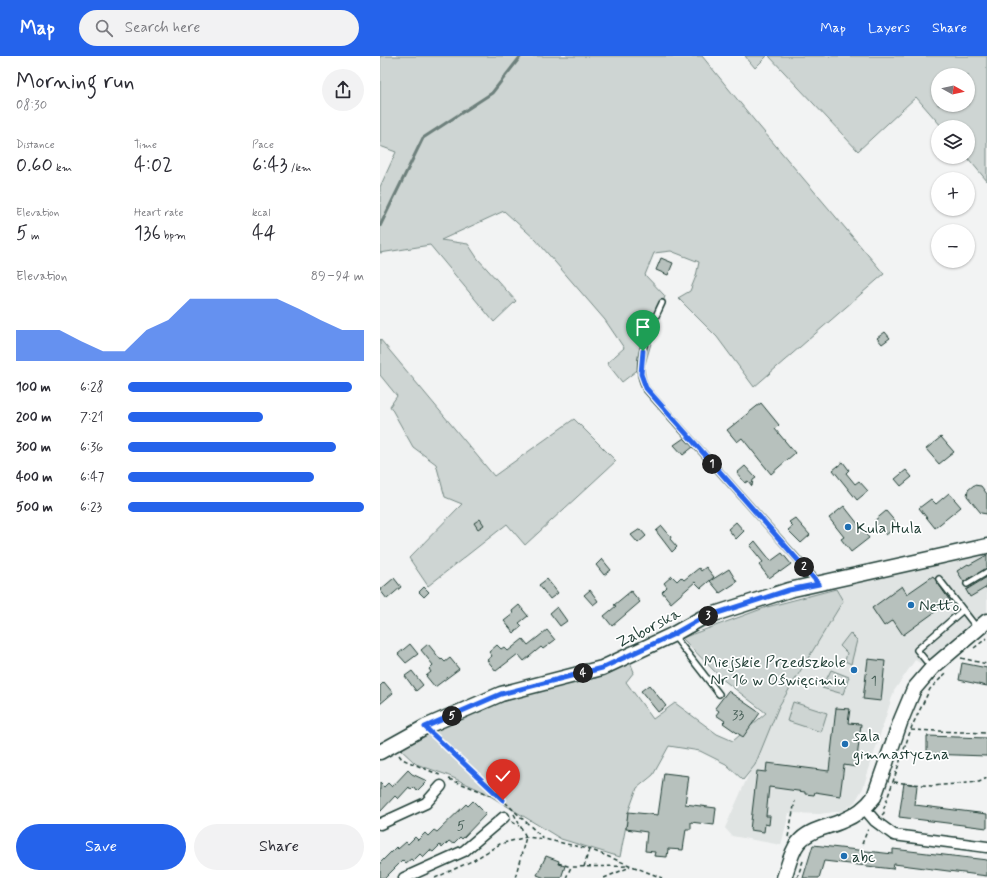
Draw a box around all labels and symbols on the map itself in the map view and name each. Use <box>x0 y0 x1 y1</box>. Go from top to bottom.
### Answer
north arrow <box>931 68 975 112</box>
pin <box>626 310 660 351</box>
pin: 1 <box>702 454 722 474</box>
place label: Kula Hula <box>856 518 922 539</box>
marker: Kula Hula <box>843 522 853 532</box>
pin: 2 <box>794 557 814 577</box>
place label: Netto <box>919 596 959 617</box>
marker: Netto <box>906 600 916 610</box>
street label: Zaborska <box>613 603 685 653</box>
pin: 3 <box>698 606 718 626</box>
place label: Miejskie Przedszkole Nr 16 w Oświęcimiu <box>704 652 846 691</box>
pin: 4 <box>573 663 593 683</box>
marker: Miejskie Przedszkole Nr 16 w Oświęcimiu <box>849 665 859 675</box>
house number: 1 <box>871 672 877 690</box>
pin: 5 <box>442 706 462 726</box>
house number: 33 <box>732 706 744 724</box>
place label: sala gimnastyczna <box>853 726 949 765</box>
marker: sala gimnastyczna <box>840 739 850 749</box>
pin <box>486 759 520 800</box>
house number: 5 <box>457 817 465 835</box>
place label: abc <box>852 847 875 868</box>
marker: abc <box>839 851 849 861</box>

